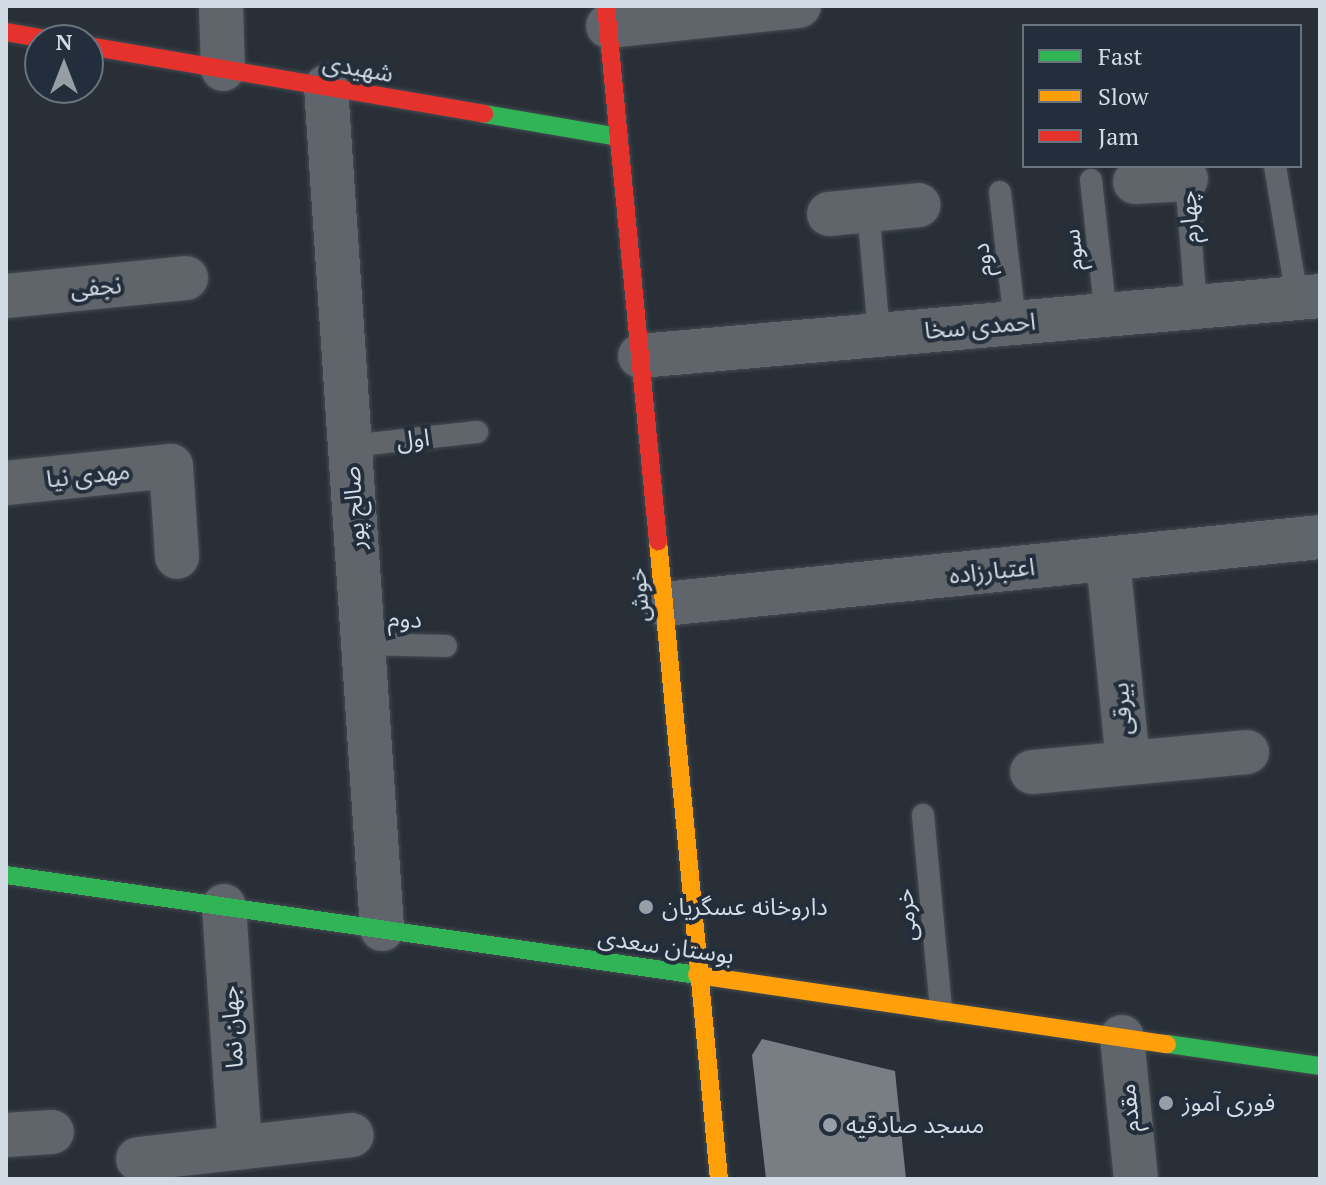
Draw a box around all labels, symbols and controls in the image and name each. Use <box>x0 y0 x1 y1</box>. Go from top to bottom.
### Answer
north arrow <box>24 24 104 104</box>
legend <box>1022 24 1302 168</box>
text: N <box>56 27 72 56</box>
text: Fast <box>1098 40 1142 72</box>
street label: شهیدی <box>321 48 395 88</box>
text: Slow <box>1098 80 1149 112</box>
text: Jam <box>1098 120 1139 152</box>
street label: چهارم <box>1173 190 1205 244</box>
street label: سوم <box>1056 228 1090 272</box>
street label: دوم <box>966 241 998 279</box>
street label: نجفی <box>69 270 123 304</box>
street label: احمدی سخا <box>923 307 1037 345</box>
street label: اول <box>395 423 431 455</box>
street label: مهدی نیا <box>45 456 131 494</box>
street label: صالح پور <box>337 465 371 551</box>
street label: اعتبارزاده <box>948 552 1036 590</box>
street label: خوش <box>622 567 656 623</box>
street label: دوم <box>388 604 422 634</box>
street label: بیرقی <box>1105 682 1139 736</box>
street label: خرمی <box>889 887 923 943</box>
place label: داروخانه عسگریان <box>662 893 828 921</box>
marker: داروخانه عسگریان <box>637 898 655 916</box>
street label: بوستان سعدی <box>596 922 736 970</box>
street label: جهان نما <box>215 985 249 1069</box>
street label: مقدم <box>1112 1082 1146 1134</box>
place label: فوری آموز <box>1182 1089 1275 1117</box>
marker: فوری آموز <box>1157 1094 1175 1112</box>
place label: مسجد صادقیه <box>846 1111 984 1139</box>
marker: مسجد صادقیه <box>821 1116 839 1134</box>

